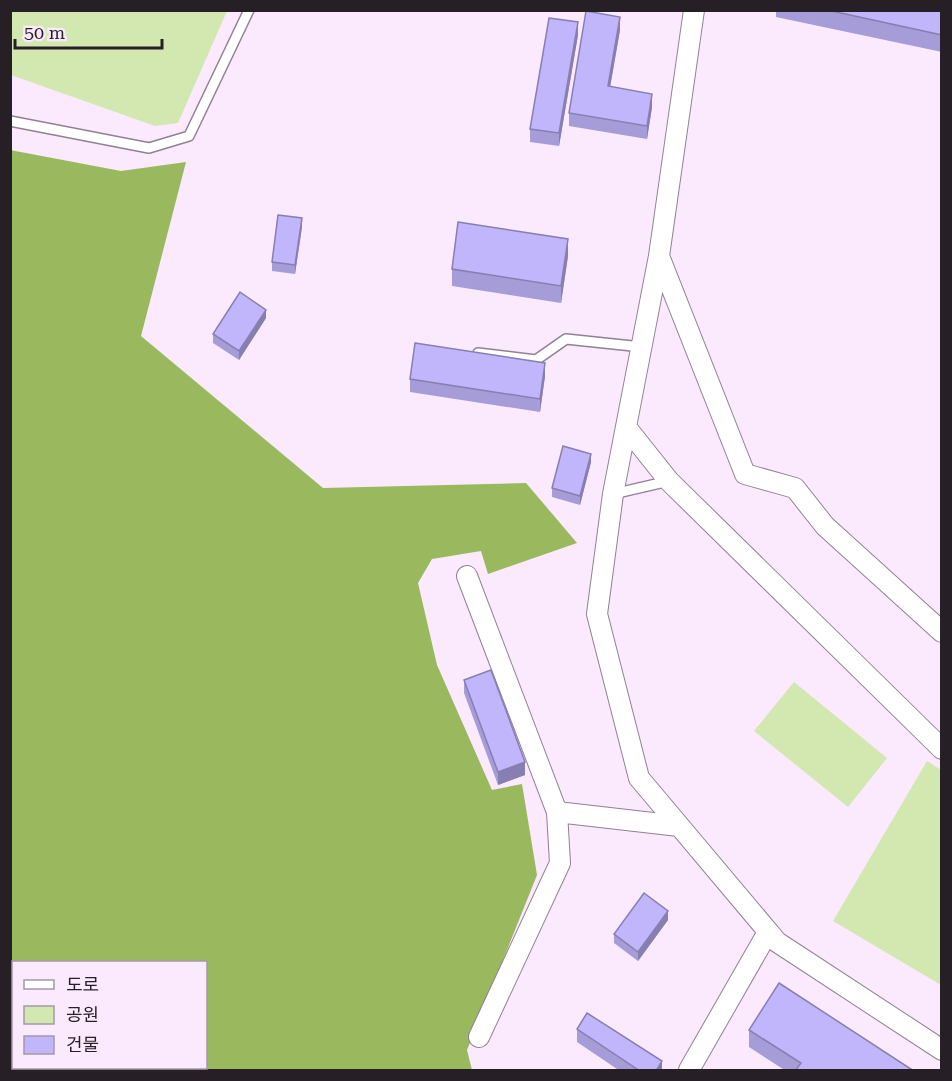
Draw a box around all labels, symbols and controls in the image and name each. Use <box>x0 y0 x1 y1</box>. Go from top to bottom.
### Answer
scale bar <box>15 12 162 50</box>
text: 50 m <box>24 22 65 43</box>
legend <box>12 961 207 1069</box>
text: 도로 <box>66 974 99 995</box>
text: 공원 <box>66 1004 99 1025</box>
text: 건물 <box>66 1034 99 1055</box>

